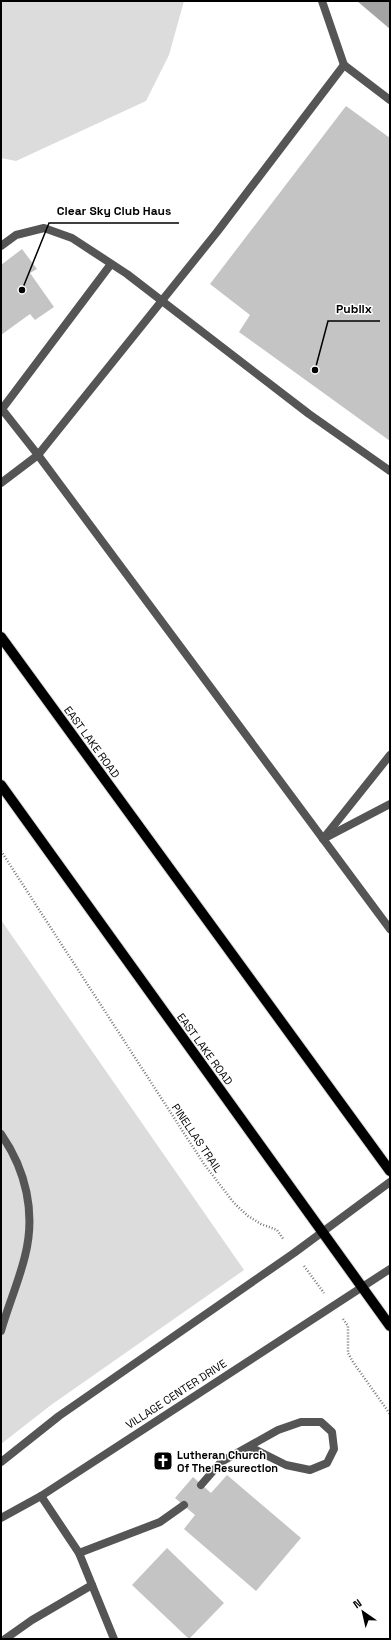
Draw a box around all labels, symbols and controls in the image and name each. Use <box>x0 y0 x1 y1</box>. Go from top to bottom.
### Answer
callout: Clear Sky Club Haus <box>49 199 179 223</box>
text: Clear Sky Club Haus <box>57 203 171 219</box>
callout: Publix <box>328 297 380 321</box>
text: Publix <box>336 301 372 317</box>
street label: EAST LAKE ROAD <box>61 703 123 781</box>
street label: EAST LAKE ROAD <box>174 1010 236 1088</box>
street label: PINELLAS TRAIL <box>169 1101 225 1175</box>
street label: VILLAGE CENTER DRIVE <box>123 1356 229 1432</box>
place label: Lutheran Church Of The Resurection <box>177 1448 278 1475</box>
church icon: Lutheran Church Of The Resurection <box>152 1450 174 1472</box>
north arrow <box>343 1592 383 1632</box>
text: N <box>350 1596 364 1612</box>

